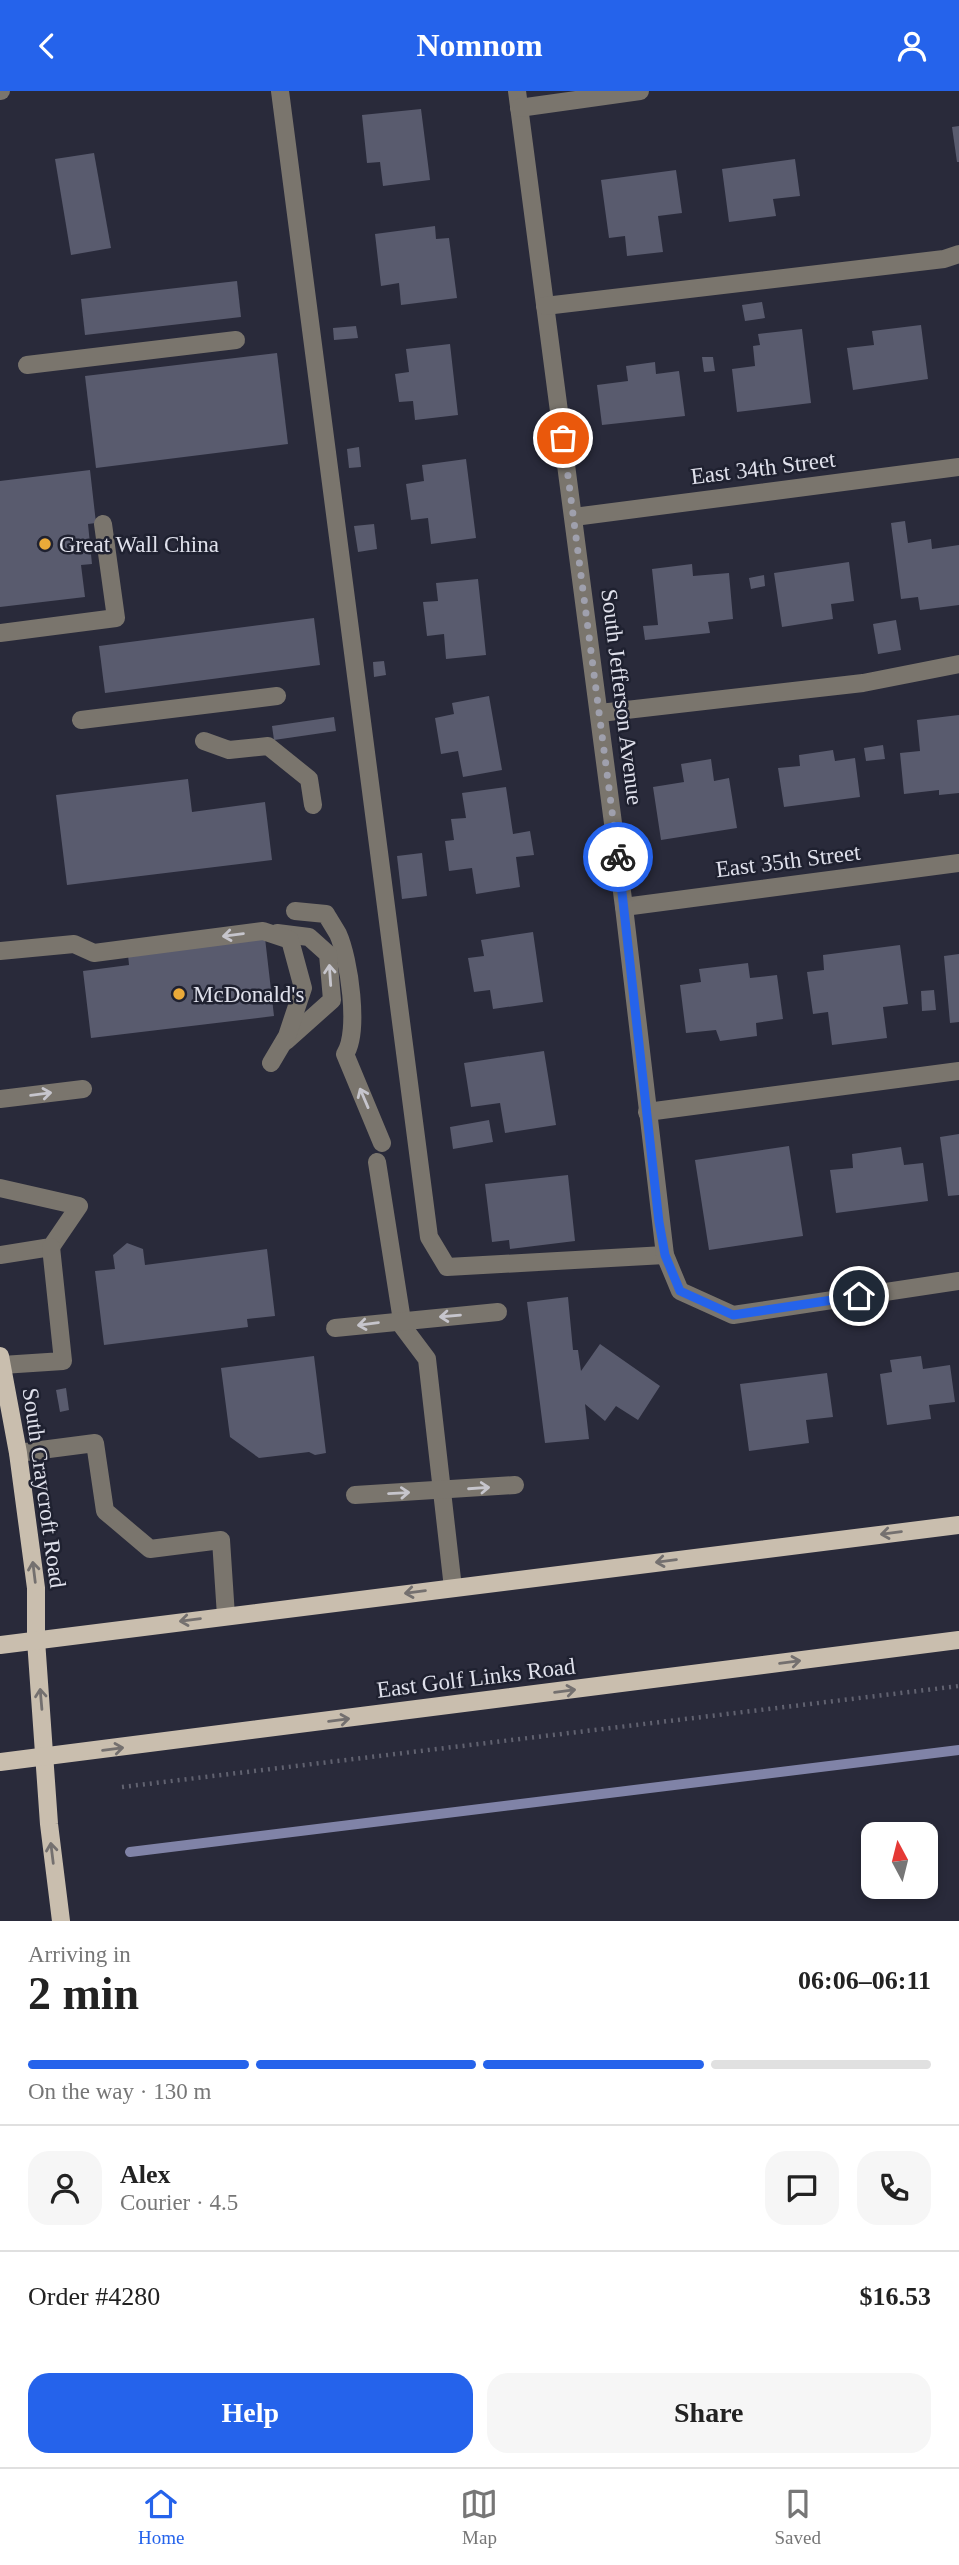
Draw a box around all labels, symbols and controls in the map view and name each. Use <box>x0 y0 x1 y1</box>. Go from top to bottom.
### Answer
icon: back <box>28 27 66 65</box>
text: Nomnom <box>416 27 543 63</box>
icon: person <box>893 27 931 65</box>
pin <box>533 408 593 468</box>
icon: bag <box>544 419 582 457</box>
street label: East 34th Street <box>689 447 837 489</box>
place label: Great Wall China <box>59 532 219 557</box>
marker: Great Wall China <box>37 536 53 552</box>
street label: South Jefferson Avenue <box>596 587 648 807</box>
courier <box>583 822 653 892</box>
icon: bike <box>599 838 637 876</box>
street label: East 35th Street <box>714 840 862 882</box>
one-way arrow <box>222 928 245 941</box>
one-way arrow <box>323 964 336 987</box>
place label: McDonald's <box>193 982 305 1007</box>
marker: McDonald's <box>171 986 187 1002</box>
one-way arrow <box>30 1088 52 1101</box>
one-way arrow <box>356 1088 369 1110</box>
pin <box>829 1266 889 1326</box>
icon: home <box>840 1277 878 1315</box>
one-way arrow <box>439 1310 462 1323</box>
one-way arrow <box>358 1318 380 1331</box>
street label: South Craycroft Road <box>18 1386 70 1590</box>
one-way arrow <box>467 1481 490 1494</box>
one-way arrow <box>387 1486 410 1499</box>
one-way arrow <box>880 1527 903 1540</box>
one-way arrow <box>655 1555 677 1568</box>
one-way arrow <box>27 1561 40 1584</box>
one-way arrow <box>405 1586 427 1599</box>
one-way arrow <box>179 1614 202 1627</box>
street label: East Golf Links Road <box>375 1653 577 1703</box>
one-way arrow <box>778 1655 801 1668</box>
one-way arrow <box>553 1685 576 1698</box>
one-way arrow <box>34 1688 47 1711</box>
one-way arrow <box>327 1714 350 1727</box>
one-way arrow <box>102 1743 124 1756</box>
north arrow <box>861 1822 938 1899</box>
map controls <box>861 1822 938 1899</box>
one-way arrow <box>46 1842 59 1865</box>
text: Arriving in <box>28 1942 131 1967</box>
text: 06:06–06:11 <box>798 1966 931 1995</box>
text: 2 min <box>28 1968 139 2019</box>
text: On the way · 130 m <box>28 2079 211 2104</box>
button: person <box>28 2151 102 2225</box>
button: chat <box>765 2151 839 2225</box>
button: phone <box>857 2151 931 2225</box>
text: Alex <box>120 2160 171 2189</box>
text: Courier · 4.5 <box>120 2190 238 2215</box>
text: Order #4280 <box>28 2282 160 2311</box>
text: $16.53 <box>860 2282 931 2311</box>
button: Help <box>28 2373 473 2453</box>
button: Share <box>487 2373 931 2453</box>
tab: Home <box>138 2485 184 2549</box>
tab: Map <box>460 2485 498 2549</box>
tab: Saved <box>775 2485 821 2549</box>

